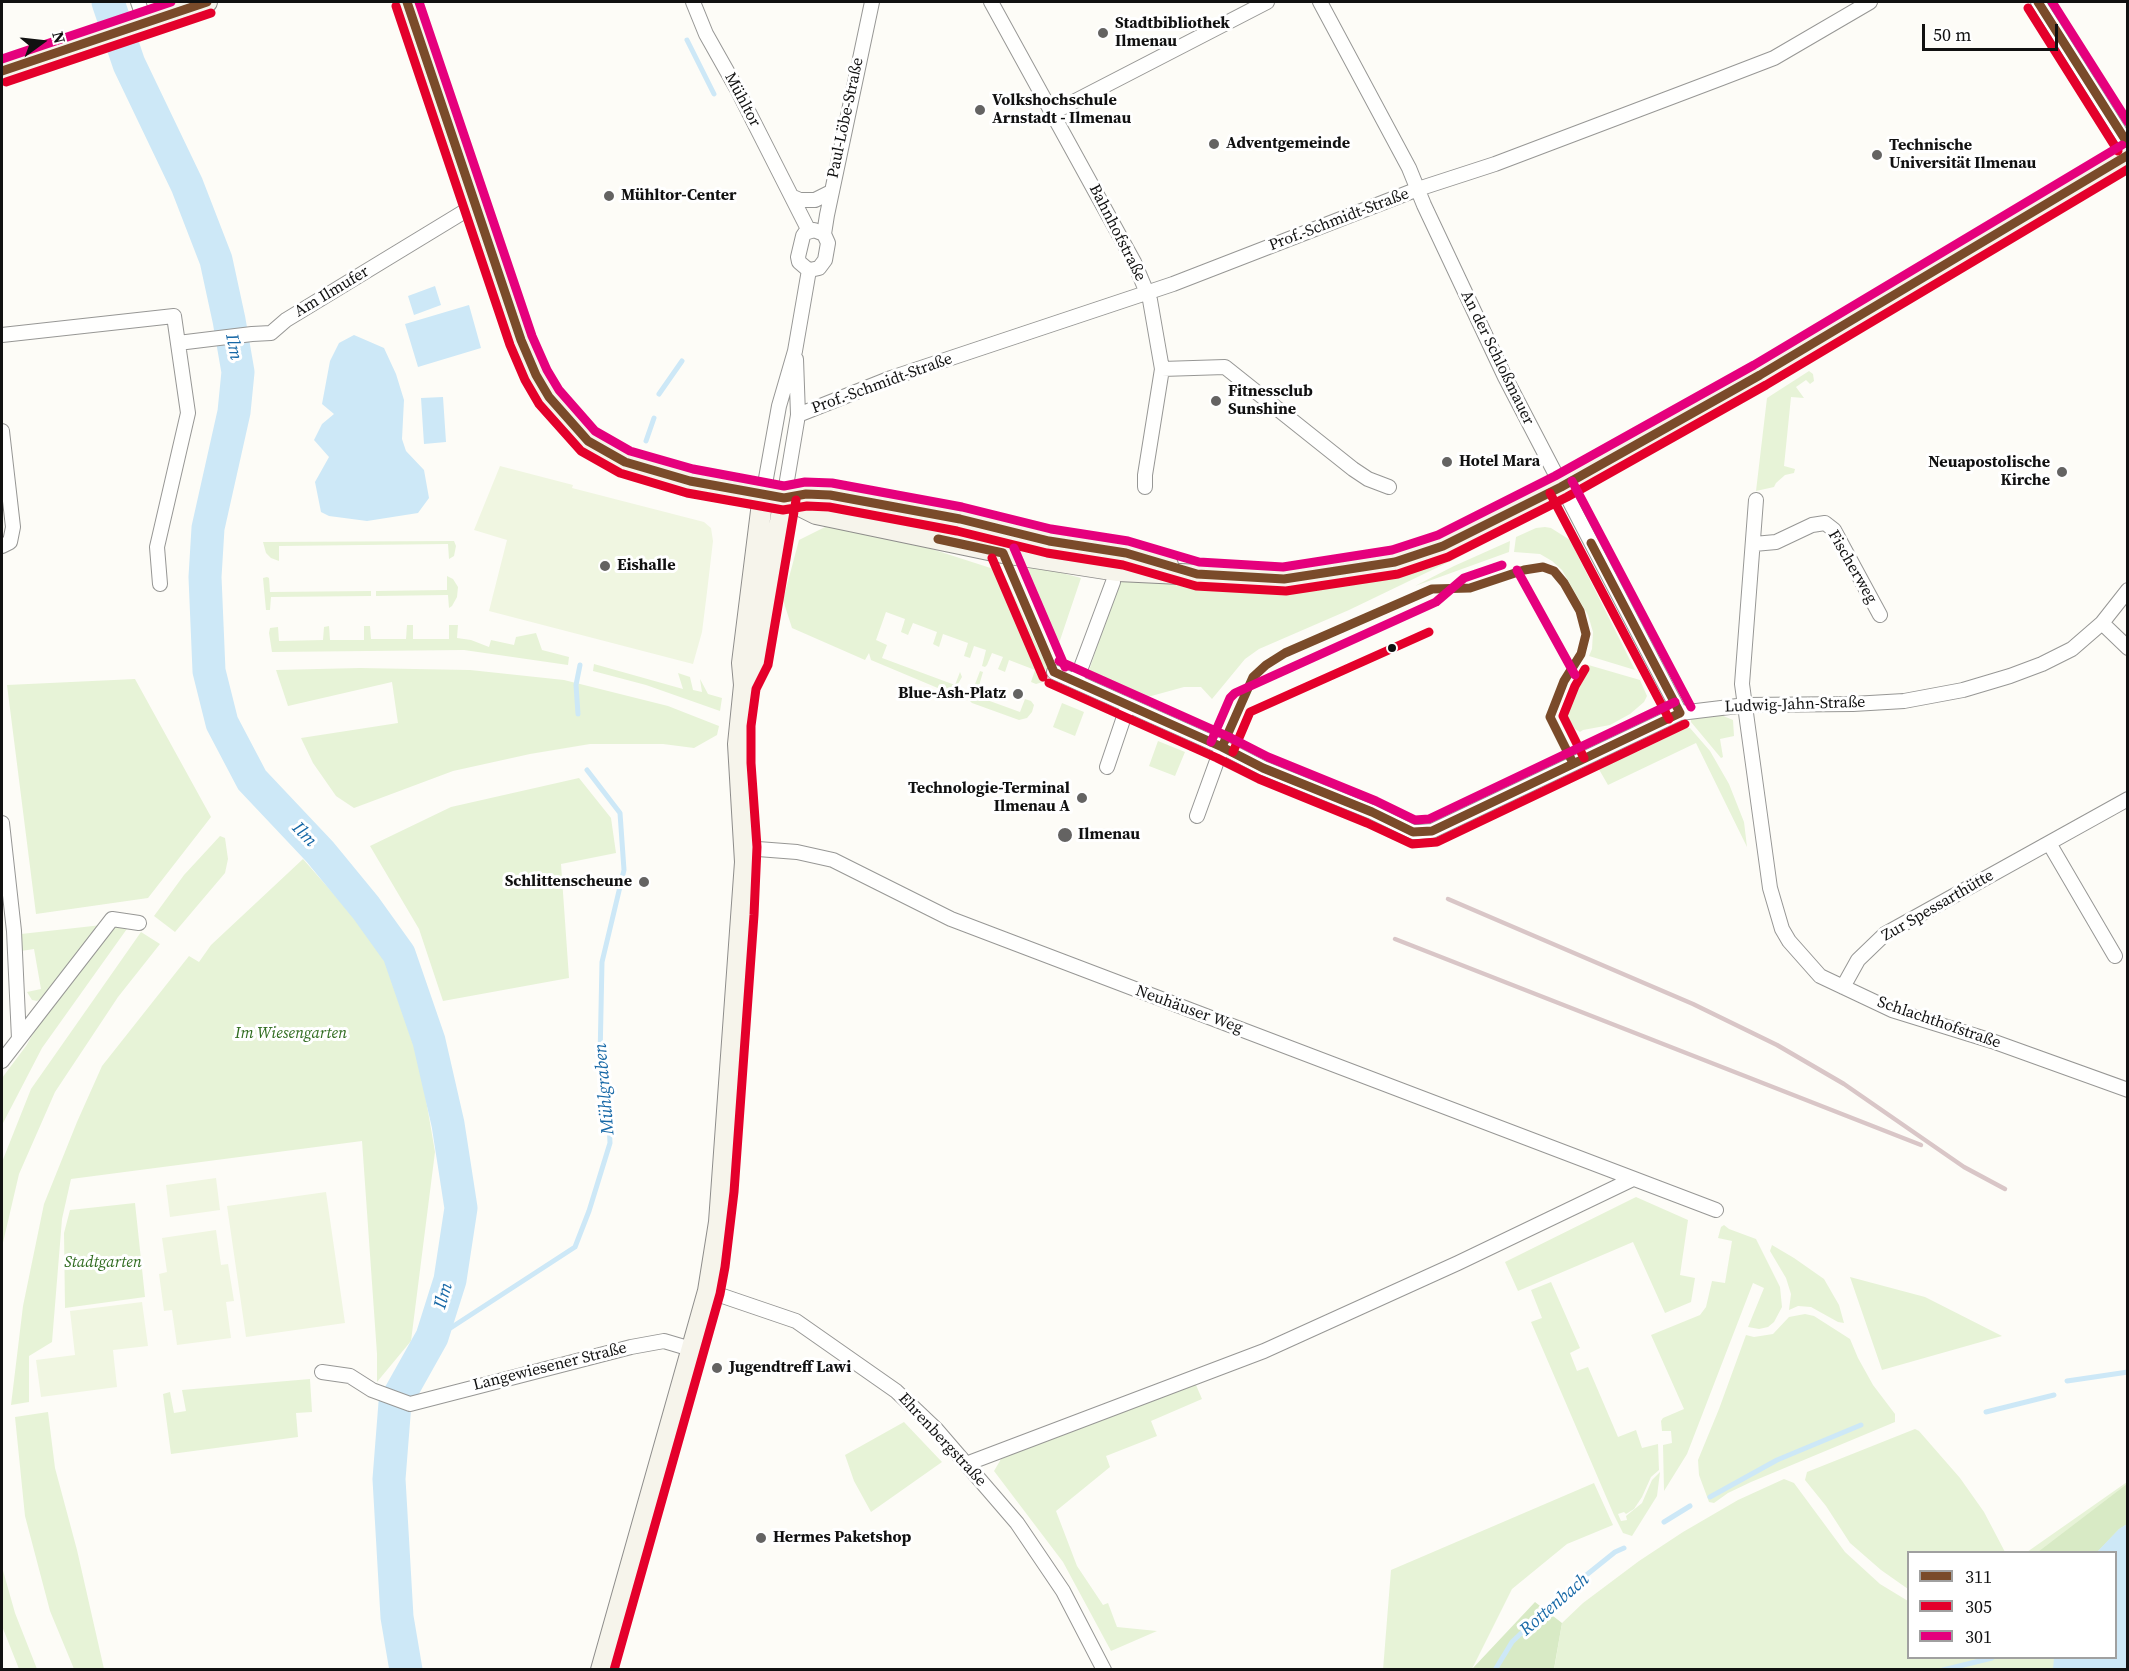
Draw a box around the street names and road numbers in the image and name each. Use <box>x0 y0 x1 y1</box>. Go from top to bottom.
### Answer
street label: Paul-Löbe-Straße <box>824 56 868 180</box>
street label: Mühltor <box>720 70 764 130</box>
street label: Bahnhofstraße <box>1084 181 1150 285</box>
street label: Prof.-Schmidt-Straße <box>1266 184 1412 256</box>
street label: Am Ilmufer <box>291 262 373 322</box>
street label: An der Schloßmauer <box>1456 288 1538 428</box>
street label: Prof.-Schmidt-Straße <box>809 350 955 418</box>
street label: Fischerweg <box>1823 527 1881 607</box>
street label: Ludwig-Jahn-Straße <box>1724 693 1866 717</box>
street label: Zur Spessarthütte <box>1879 866 1997 946</box>
street label: Neuhäuser Weg <box>1133 982 1245 1038</box>
street label: Schlachthofstraße <box>1875 993 2003 1053</box>
street label: Langewiesener Straße <box>471 1339 629 1395</box>
street label: Ehrenbergstraße <box>894 1389 990 1491</box>

